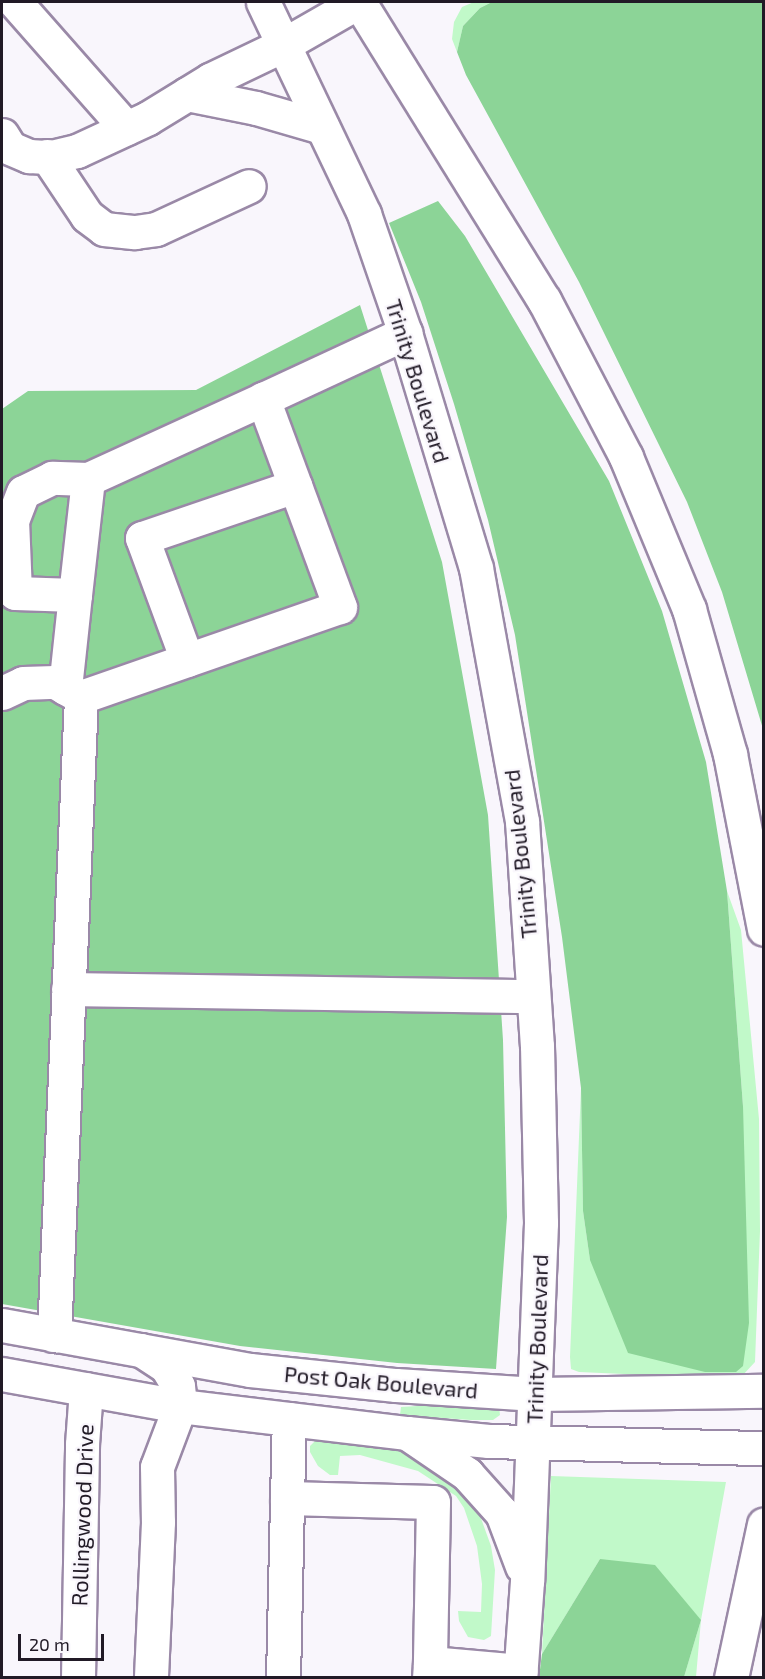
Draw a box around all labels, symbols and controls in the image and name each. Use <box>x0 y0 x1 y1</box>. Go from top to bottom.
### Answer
street label: Trinity Boulevard <box>381 296 455 466</box>
street label: Trinity Boulevard <box>498 768 542 940</box>
street label: Trinity Boulevard <box>521 1254 553 1424</box>
street label: Post Oak Boulevard <box>283 1360 479 1404</box>
street label: Rollingwood Drive <box>66 1423 98 1607</box>
scale bar <box>21 1622 106 1660</box>
text: 20 m <box>29 1633 70 1655</box>

